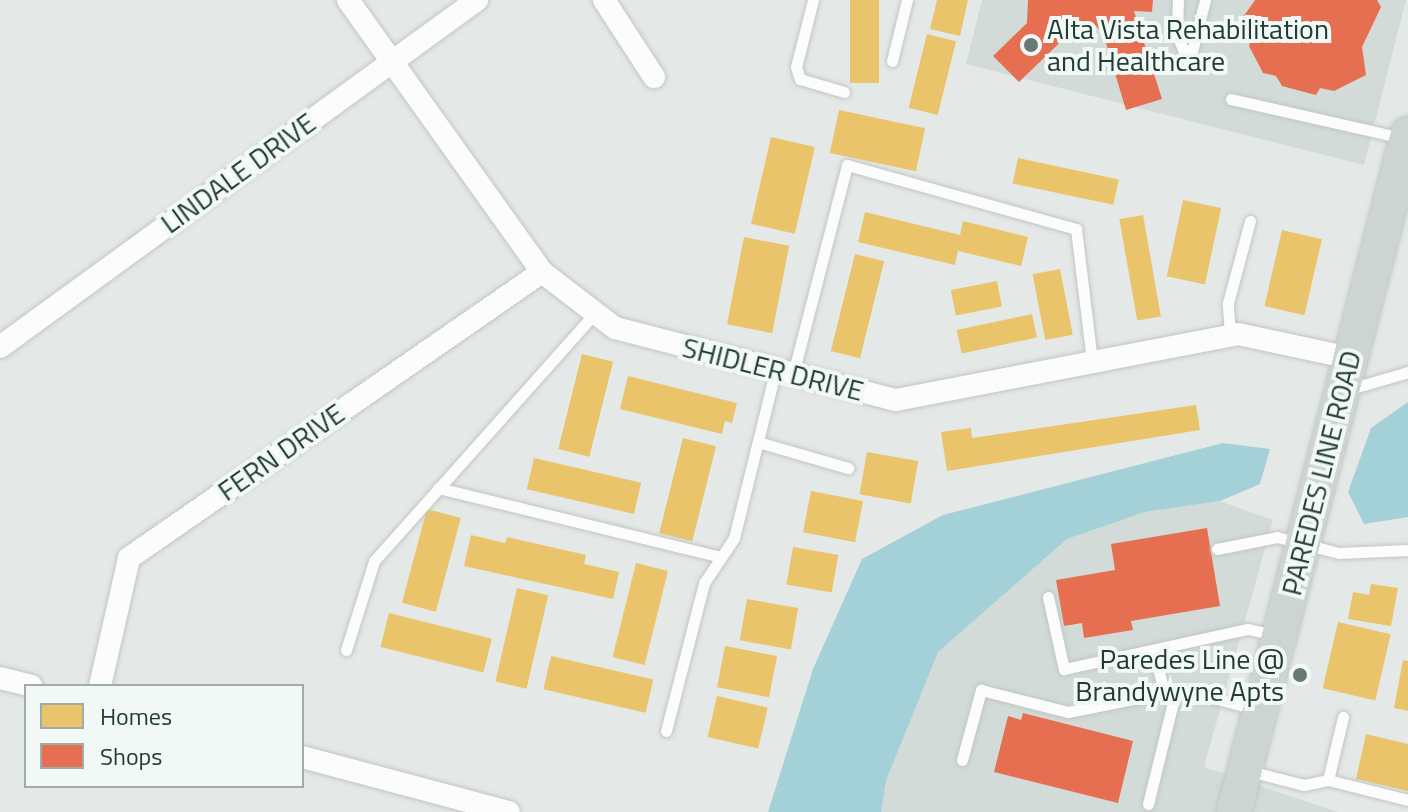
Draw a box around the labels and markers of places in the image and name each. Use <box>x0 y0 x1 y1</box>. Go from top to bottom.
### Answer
place label: Alta Vista Rehabilitation and Healthcare <box>1047 12 1329 78</box>
marker: Alta Vista Rehabilitation and Healthcare <box>1022 36 1040 54</box>
place label: Paredes Line @ Brandywyne Apts <box>1075 642 1284 708</box>
marker: Paredes Line @ Brandywyne Apts <box>1291 666 1309 684</box>

